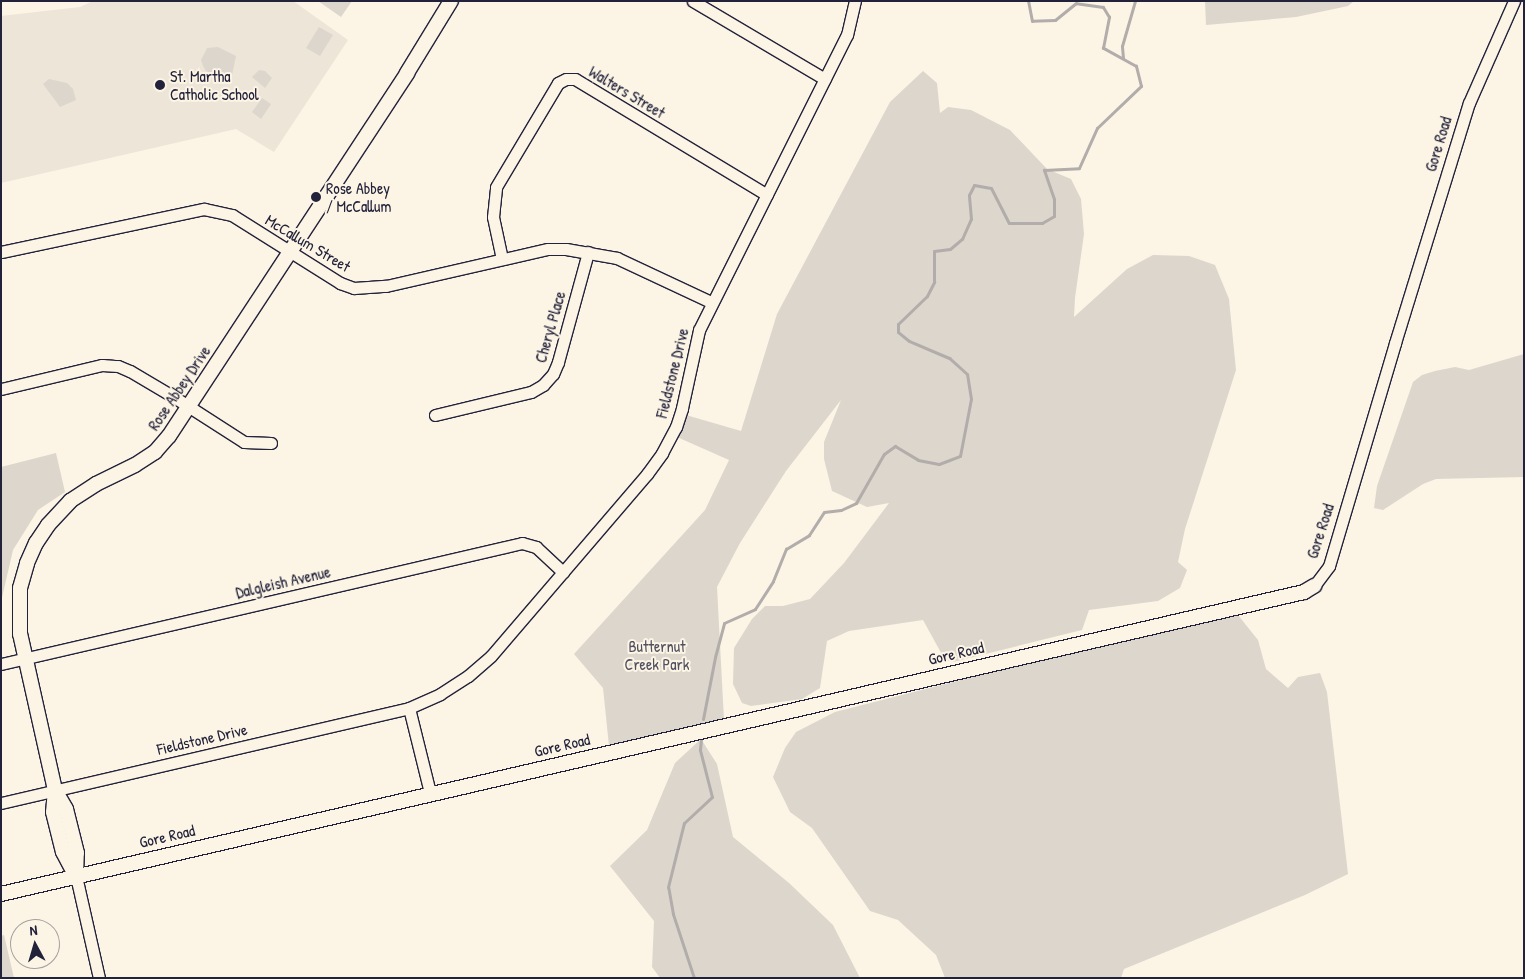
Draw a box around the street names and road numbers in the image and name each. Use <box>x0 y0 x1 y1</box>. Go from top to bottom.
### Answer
street label: Walters Street <box>585 62 669 122</box>
street label: Gore Road <box>1421 114 1455 174</box>
street label: McCallum Street <box>262 210 354 276</box>
street label: Cheryl Place <box>531 289 569 365</box>
street label: Fieldstone Drive <box>652 326 692 420</box>
street label: Rose Abbey Drive <box>144 342 214 434</box>
street label: Gore Road <box>1302 501 1338 561</box>
street label: Dalgleish Avenue <box>234 562 332 602</box>
street label: Gore Road <box>926 637 986 669</box>
street label: Fieldstone Drive <box>155 719 249 759</box>
street label: Gore Road <box>532 729 592 761</box>
street label: Gore Road <box>137 820 197 852</box>

